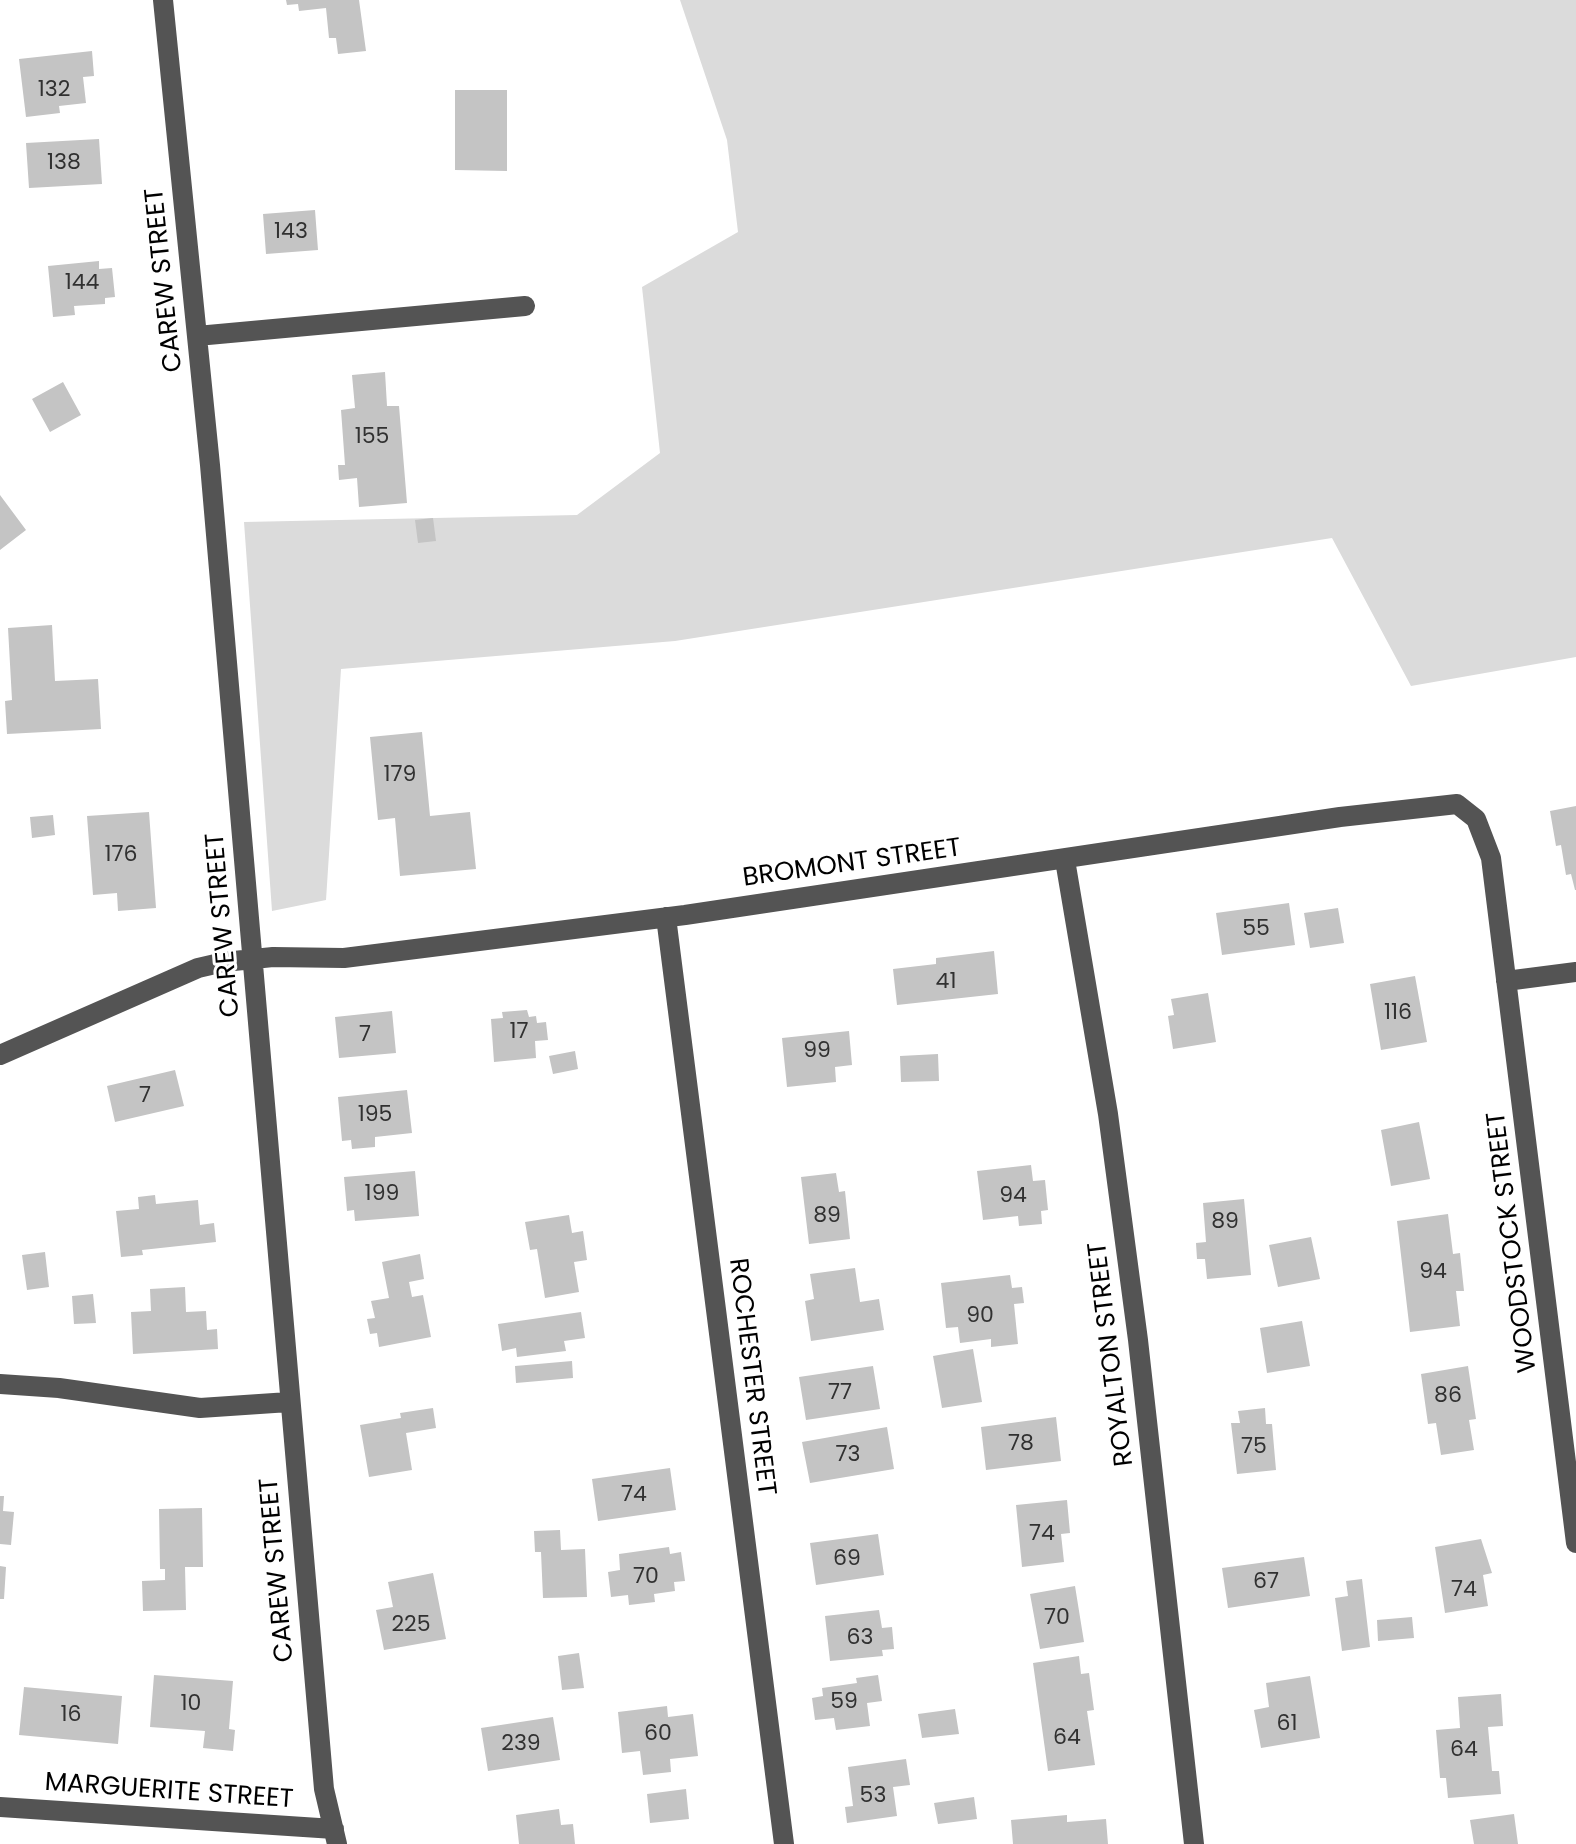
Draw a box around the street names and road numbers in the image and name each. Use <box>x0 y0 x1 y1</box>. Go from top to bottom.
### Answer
street label: CAREW STREET <box>140 186 190 374</box>
street label: CAREW STREET <box>200 832 248 1018</box>
street label: BROMONT STREET <box>741 833 963 895</box>
street label: WOODSTOCK STREET <box>1481 1110 1545 1374</box>
street label: ROYALTON STREET <box>1083 1240 1141 1468</box>
street label: ROCHESTER STREET <box>721 1257 781 1497</box>
street label: CAREW STREET <box>254 1477 302 1663</box>
street label: MARGUERITE STREET <box>44 1768 294 1816</box>

